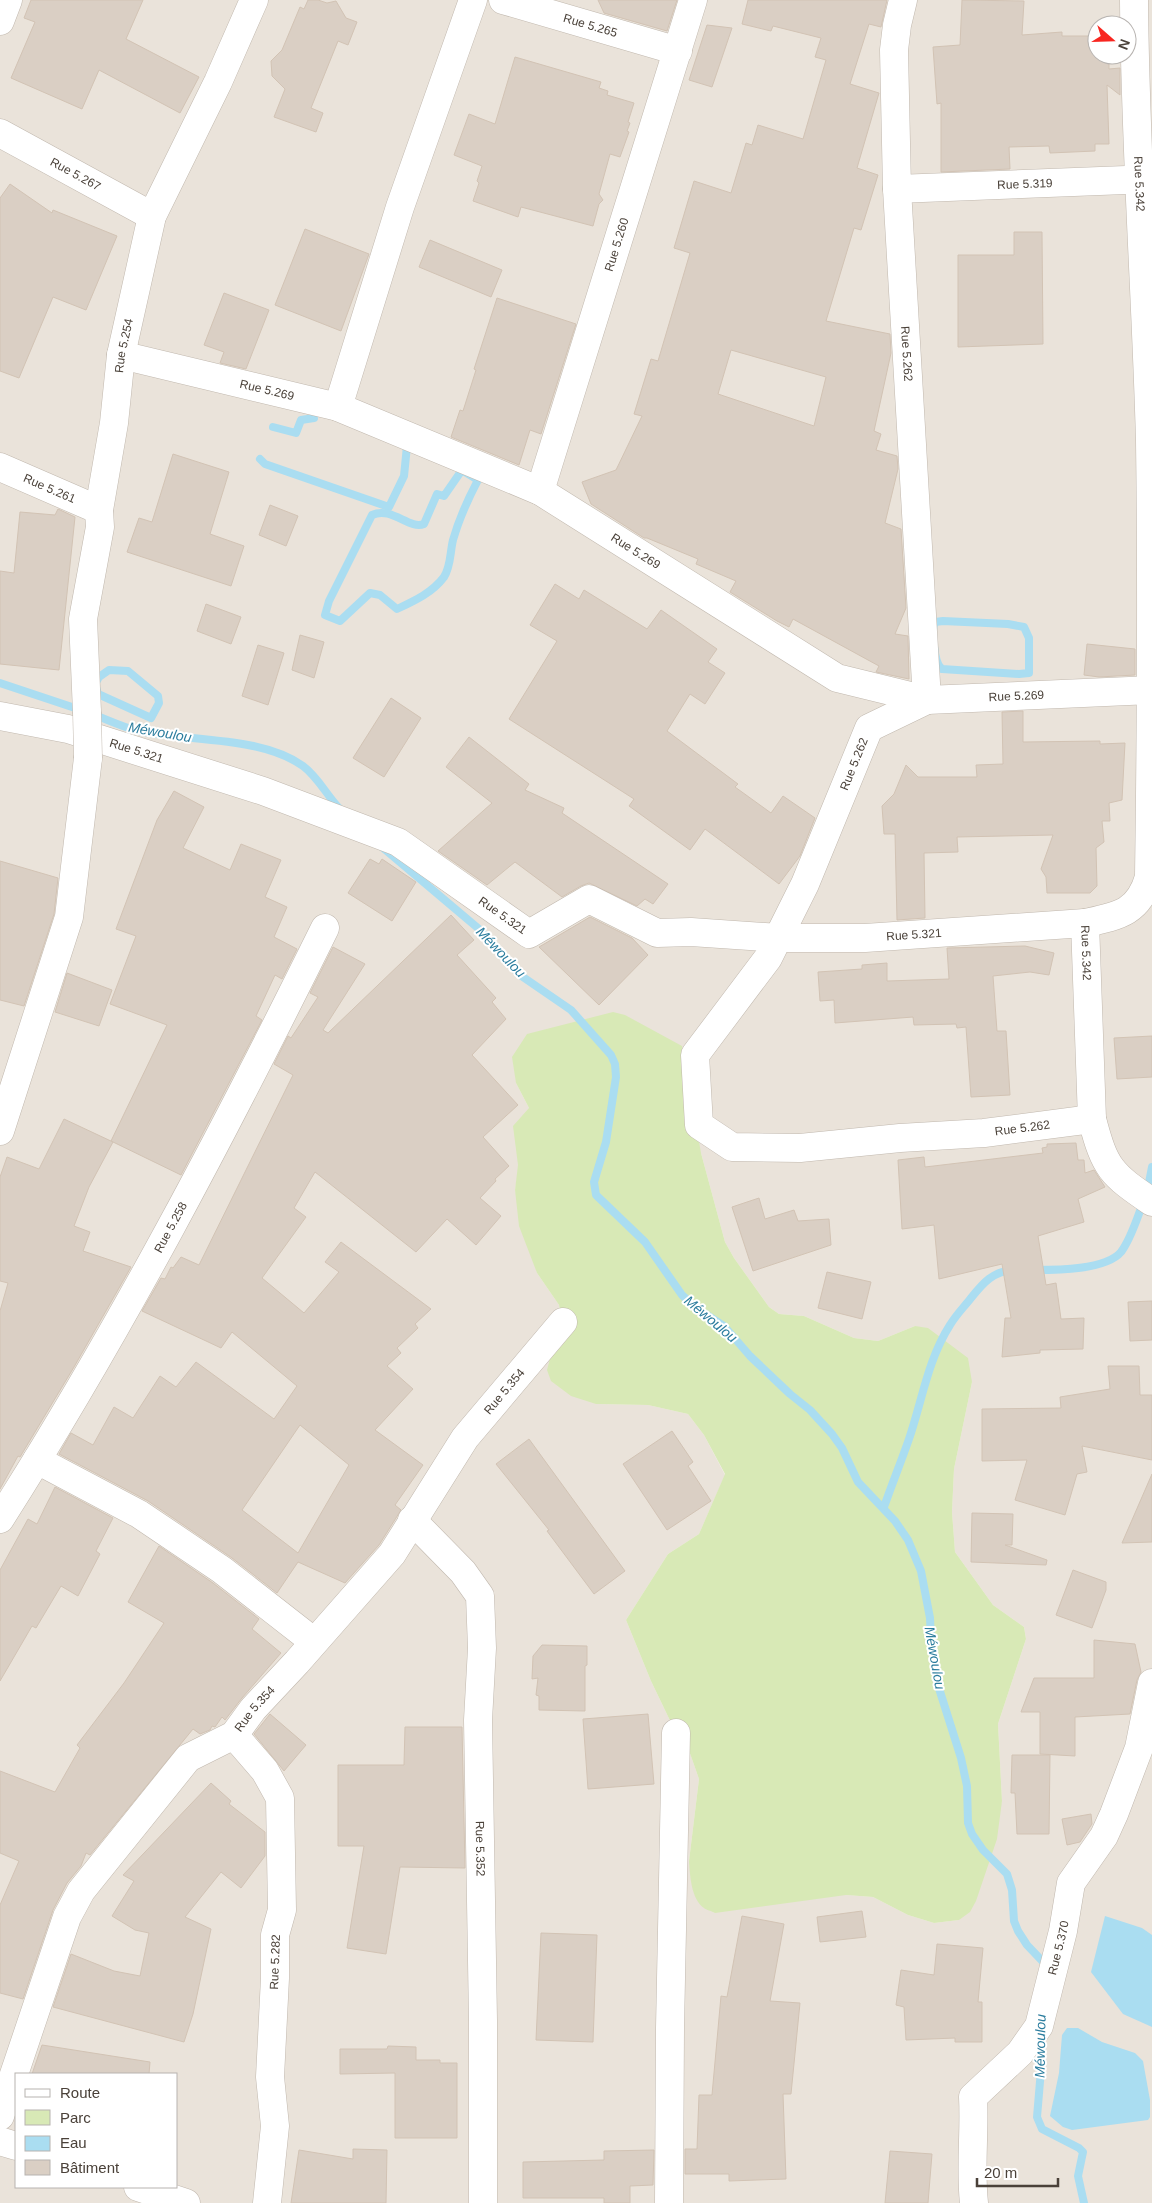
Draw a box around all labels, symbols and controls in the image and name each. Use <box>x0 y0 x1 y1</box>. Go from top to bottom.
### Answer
street label: Rue 5.265 <box>562 11 619 40</box>
north arrow <box>1087 15 1137 65</box>
text: N <box>1115 37 1133 52</box>
street label: Rue 5.267 <box>48 155 103 194</box>
street label: Rue 5.342 <box>1131 156 1147 212</box>
street label: Rue 5.319 <box>997 176 1053 192</box>
street label: Rue 5.260 <box>602 216 632 273</box>
street label: Rue 5.254 <box>112 317 136 374</box>
street label: Rue 5.262 <box>898 326 915 382</box>
street label: Rue 5.269 <box>238 377 296 403</box>
street label: Rue 5.261 <box>21 471 78 506</box>
street label: Rue 5.269 <box>608 531 663 572</box>
street label: Rue 5.269 <box>988 688 1045 704</box>
water label: Méwoulou <box>127 719 193 745</box>
street label: Rue 5.262 <box>837 735 871 792</box>
street label: Rue 5.321 <box>108 736 165 766</box>
street label: Rue 5.321 <box>476 894 530 937</box>
water label: Méwoulou <box>473 923 529 981</box>
street label: Rue 5.342 <box>1078 925 1094 981</box>
street label: Rue 5.321 <box>886 926 942 944</box>
street label: Rue 5.262 <box>994 1117 1051 1139</box>
street label: Rue 5.258 <box>151 1199 190 1255</box>
water label: Méwoulou <box>681 1292 741 1346</box>
street label: Rue 5.354 <box>481 1366 528 1417</box>
water label: Méwoulou <box>922 1625 948 1691</box>
street label: Rue 5.354 <box>232 1683 278 1735</box>
street label: Rue 5.352 <box>473 1821 488 1877</box>
street label: Rue 5.370 <box>1045 1919 1072 1977</box>
street label: Rue 5.282 <box>267 1934 283 1990</box>
water label: Méwoulou <box>1031 2014 1049 2078</box>
legend <box>15 2073 178 2188</box>
text: Route <box>60 2084 100 2101</box>
text: Parc <box>60 2109 91 2126</box>
text: Eau <box>60 2134 87 2151</box>
scale bar <box>977 2156 1058 2188</box>
text: Bâtiment <box>60 2159 120 2176</box>
text: 20 m <box>984 2164 1017 2181</box>

